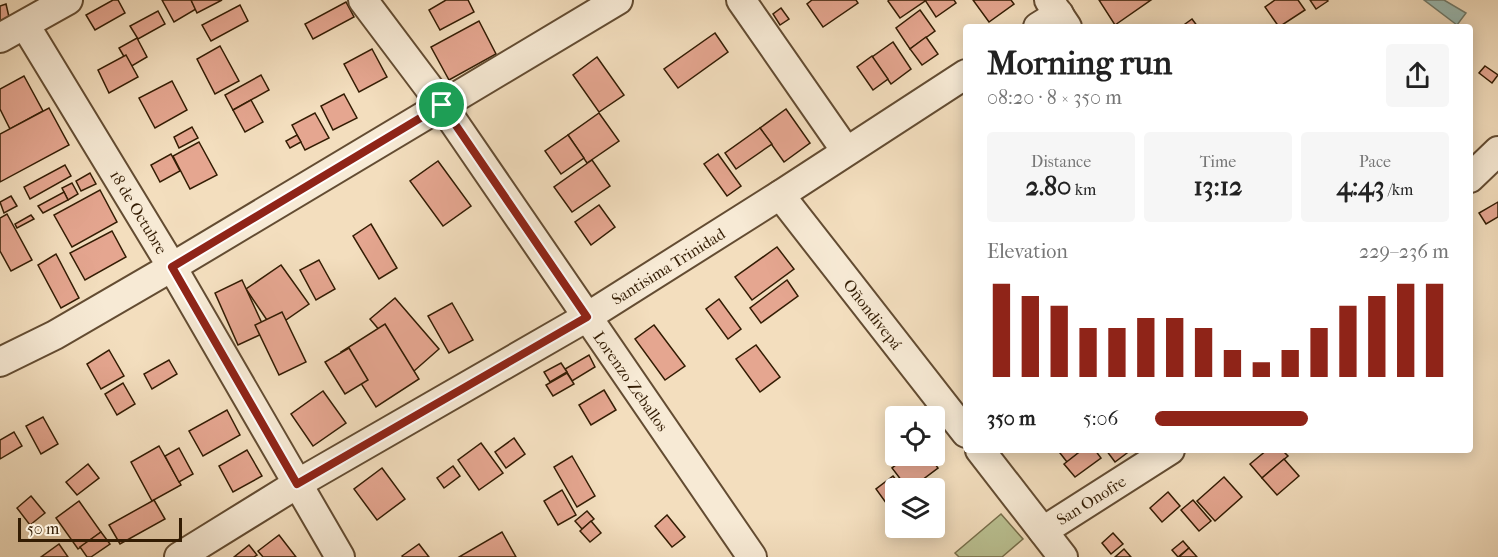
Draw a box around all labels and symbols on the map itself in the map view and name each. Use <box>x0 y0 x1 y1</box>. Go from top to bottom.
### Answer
pin <box>416 79 467 130</box>
street label: 18 de Octubre <box>106 167 171 258</box>
street label: Santisima Trinidad <box>608 224 729 309</box>
street label: Oñondivepá <box>839 275 906 354</box>
street label: Lorenzo Zeballos <box>589 328 672 435</box>
street label: San Onofre <box>1053 472 1130 529</box>
scale bar <box>18 515 182 542</box>

